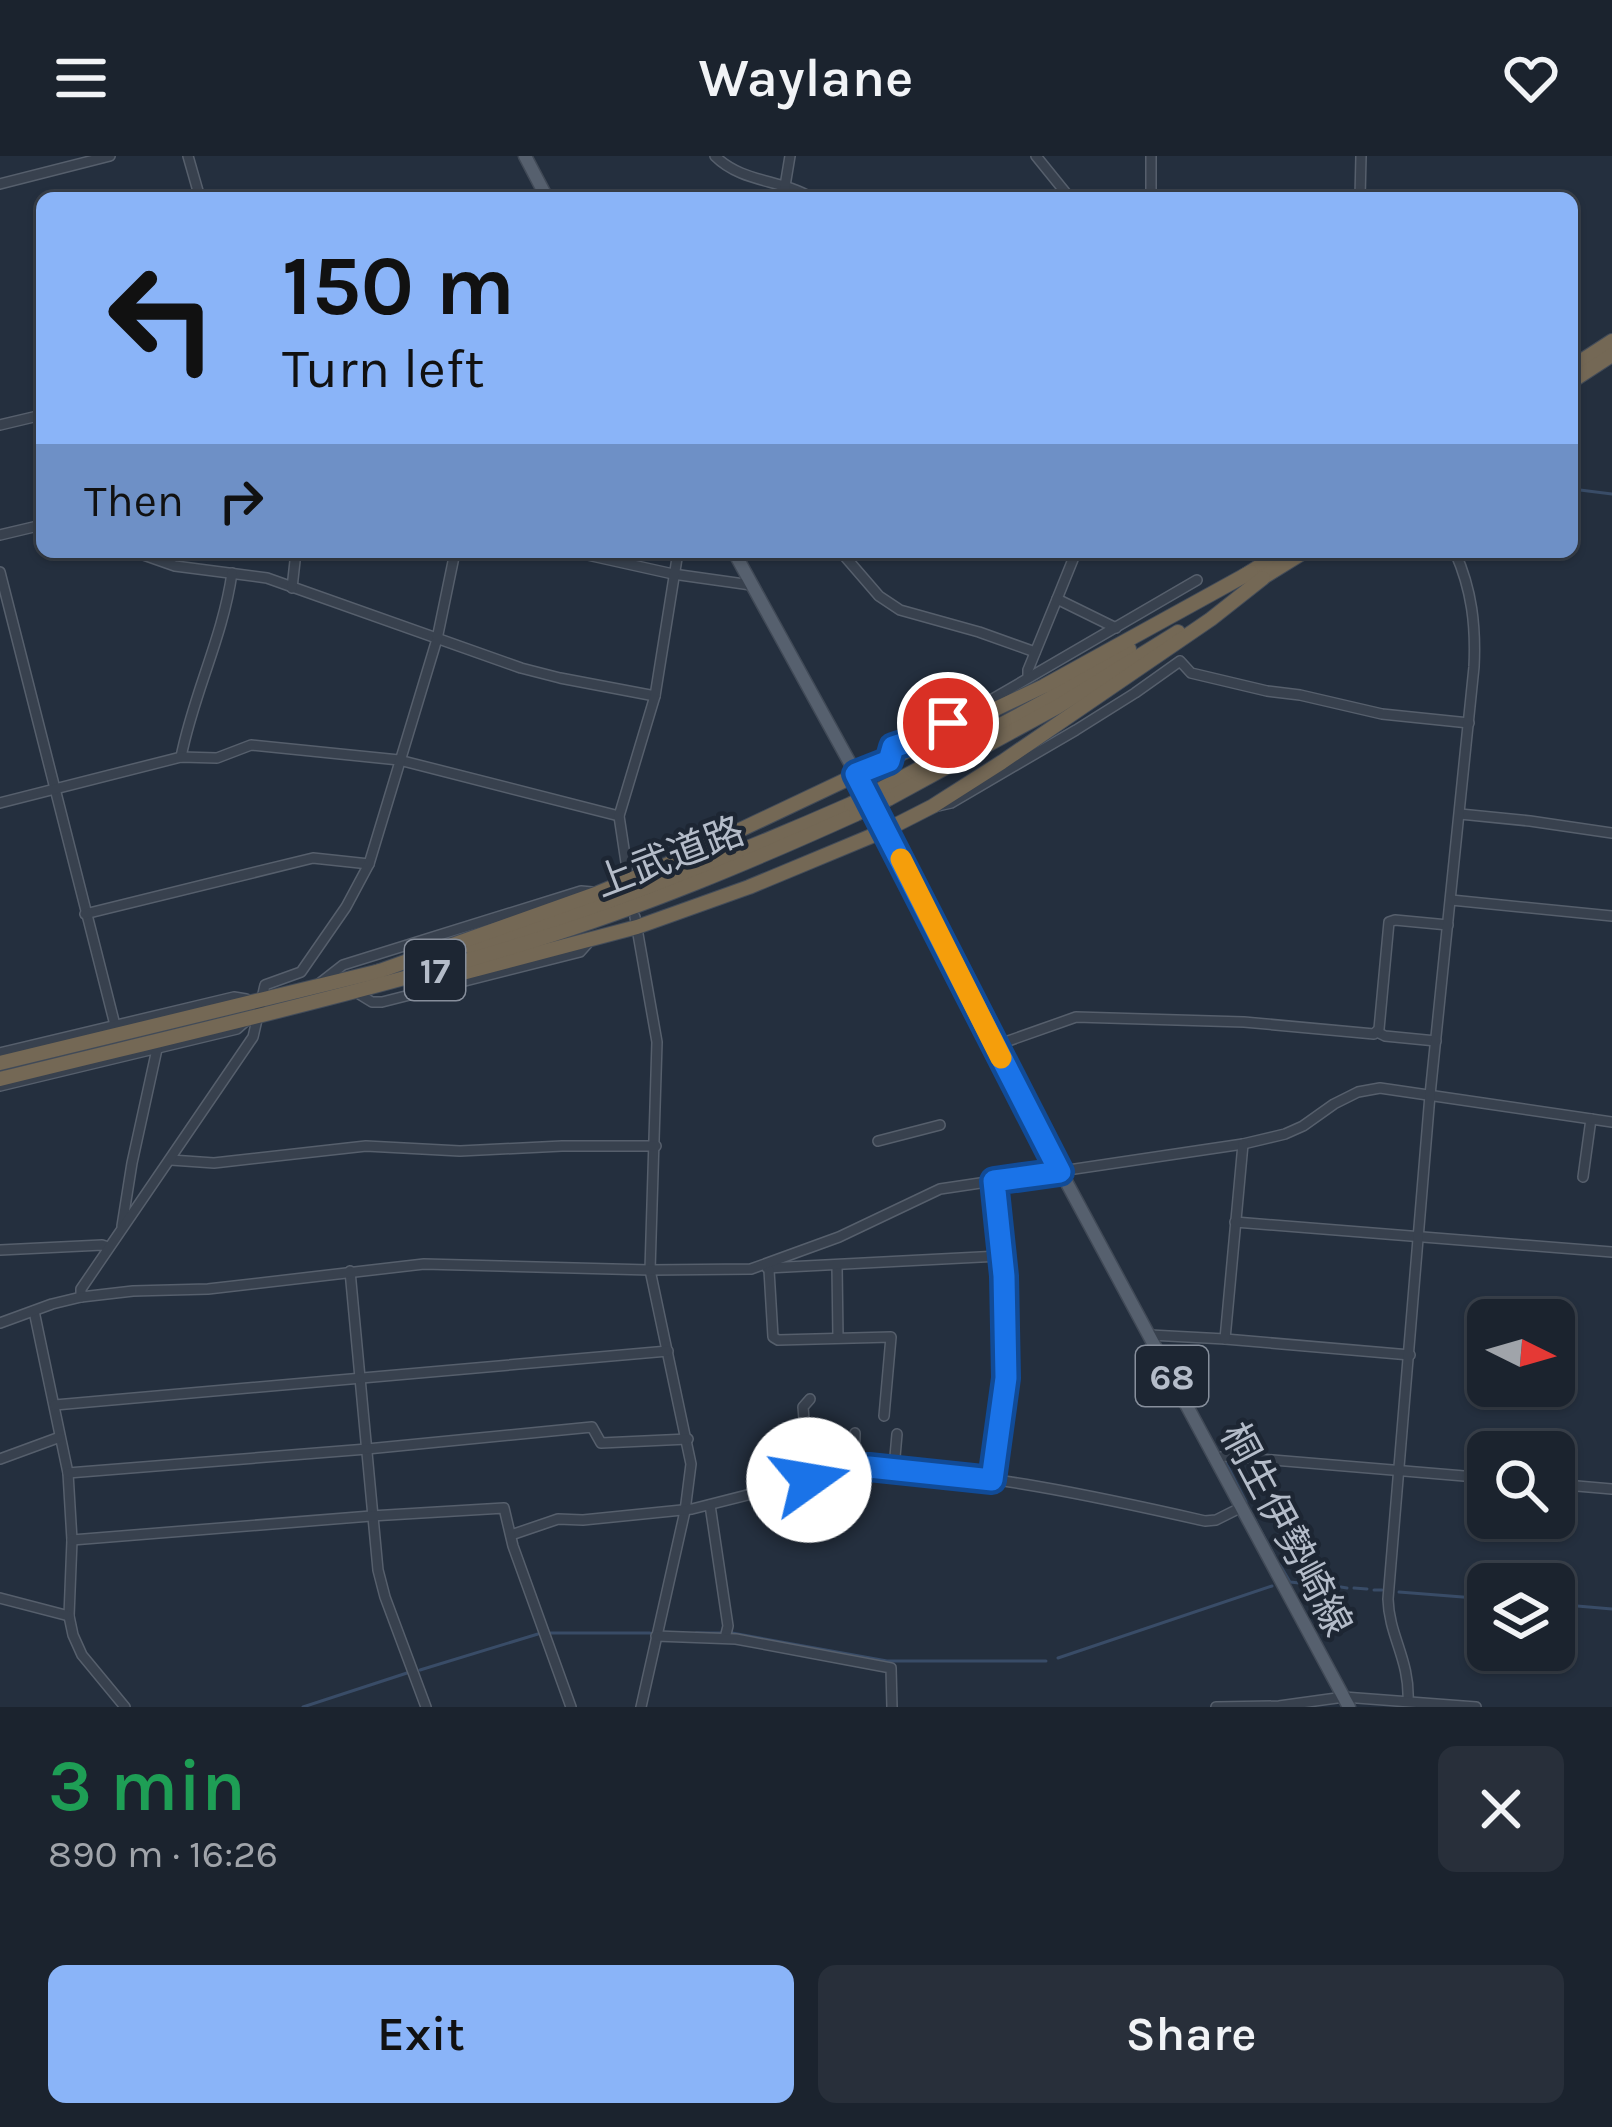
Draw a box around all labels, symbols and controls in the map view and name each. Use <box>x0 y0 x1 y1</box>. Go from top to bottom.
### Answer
icon: menu <box>48 45 114 111</box>
icon: heart <box>1498 45 1564 111</box>
text: Waylane <box>699 46 913 110</box>
text: 150 m <box>282 237 515 335</box>
icon: left <box>84 240 240 396</box>
text: Turn left <box>282 337 485 401</box>
icon: right <box>208 468 274 534</box>
text: Then <box>84 475 184 527</box>
pin <box>897 672 999 774</box>
icon: arrive <box>915 690 981 756</box>
street label: 上武道路 <box>588 808 750 906</box>
road number: 17 <box>405 940 465 1000</box>
north arrow <box>1467 1299 1575 1407</box>
map controls <box>1467 1299 1575 1671</box>
road number: 68 <box>1136 1346 1208 1406</box>
street label: 桐生伊勢崎線 <box>1211 1415 1361 1644</box>
position arrow <box>746 1417 872 1543</box>
button: search <box>1467 1431 1575 1539</box>
button: layers <box>1467 1563 1575 1671</box>
text: 3 min <box>48 1744 246 1828</box>
button: close <box>1438 1746 1564 1872</box>
text: 890 m · 16:26 <box>48 1831 278 1877</box>
button: Exit <box>48 1965 794 2103</box>
button: Share <box>818 1965 1564 2103</box>

